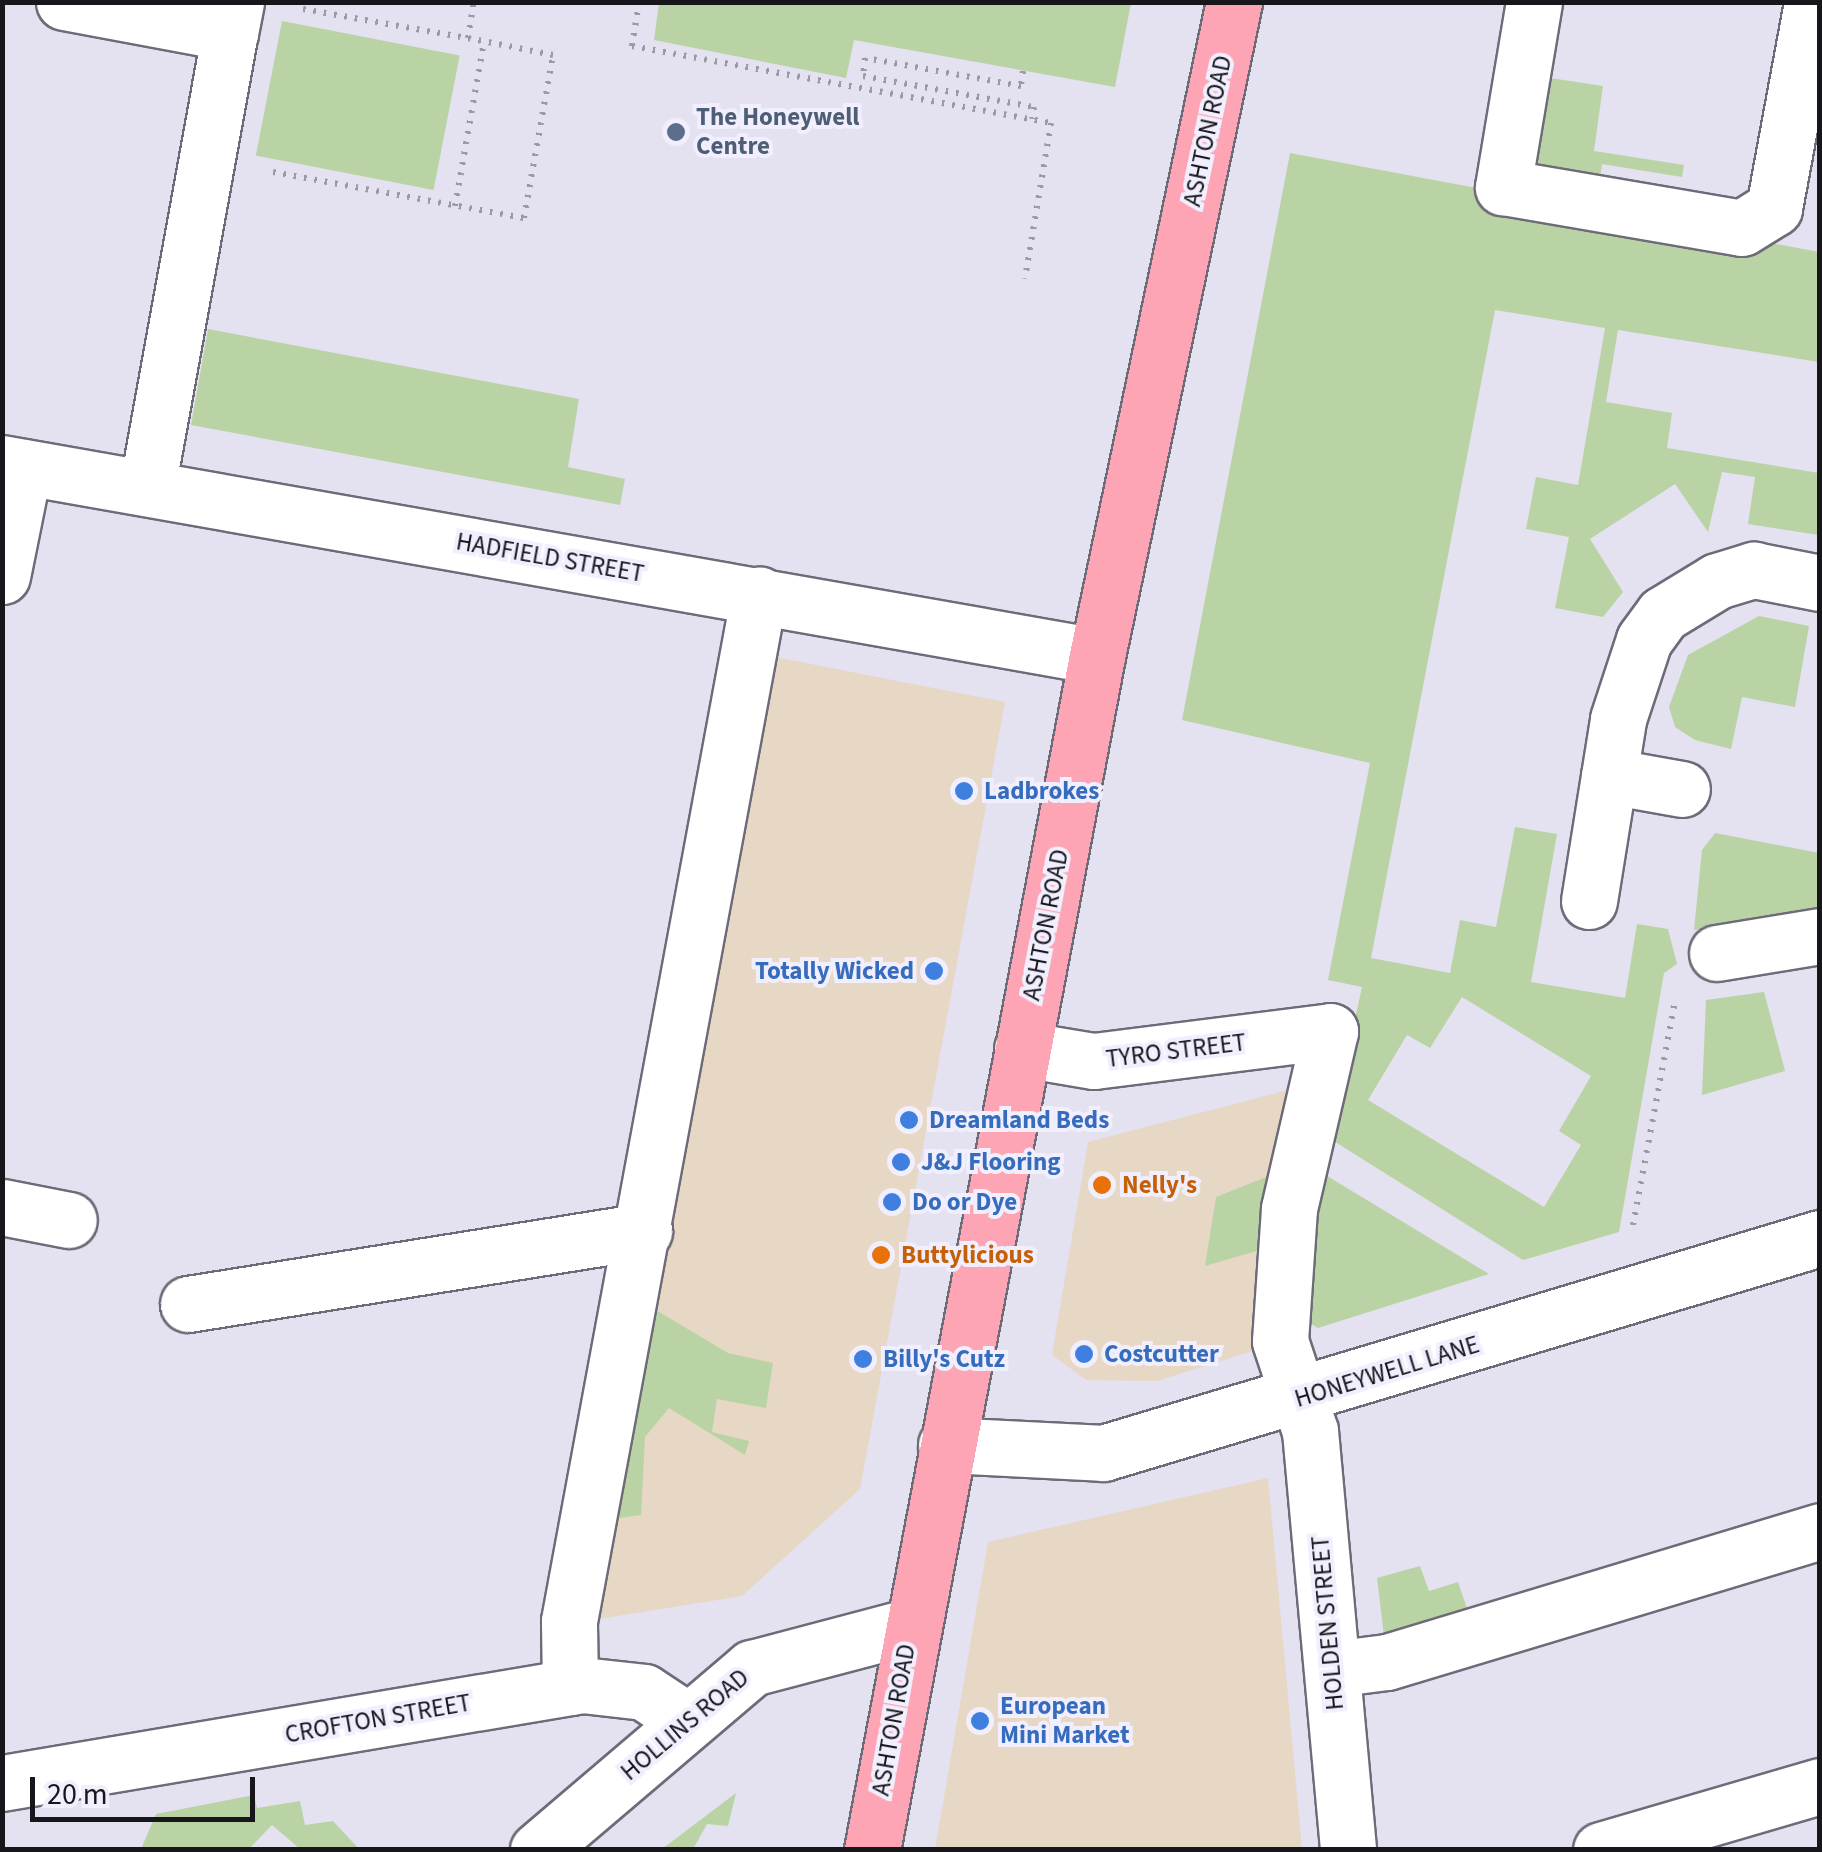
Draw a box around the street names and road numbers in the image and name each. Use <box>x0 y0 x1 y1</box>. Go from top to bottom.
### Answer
street label: ASHTON ROAD <box>1177 53 1239 209</box>
street label: HADFIELD STREET <box>454 527 646 589</box>
street label: ASHTON ROAD <box>1017 847 1075 1003</box>
street label: TYRO STREET <box>1104 1028 1248 1074</box>
street label: HONEYWELL LANE <box>1291 1330 1483 1414</box>
street label: HOLDEN STREET <box>1305 1535 1351 1711</box>
street label: ASHTON ROAD <box>866 1642 922 1798</box>
street label: HOLLINS ROAD <box>615 1663 755 1787</box>
street label: CROFTON STREET <box>283 1688 473 1750</box>

